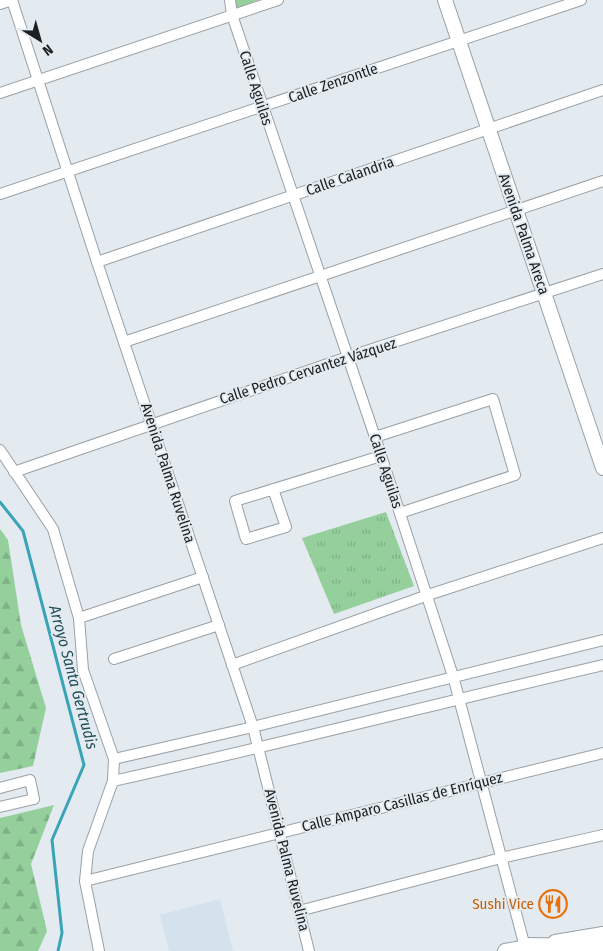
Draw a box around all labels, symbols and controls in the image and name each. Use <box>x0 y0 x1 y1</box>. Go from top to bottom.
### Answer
north arrow <box>15 15 65 65</box>
text: N <box>39 41 56 59</box>
street label: Calle Aguilas <box>235 48 277 128</box>
street label: Calle Zenzontle <box>286 59 380 107</box>
street label: Calle Calandria <box>304 153 396 199</box>
street label: Avenida Palma Areca <box>495 171 553 297</box>
street label: Calle Pedro Cervantez Vázquez <box>217 334 399 408</box>
street label: Avenida Palma Ruvelina <box>137 401 199 545</box>
street label: Calle Aguilas <box>365 431 407 511</box>
water label: Arroyo Santa Gertrudis <box>45 602 102 751</box>
street label: Calle Amparo Casillas de Enríquez <box>300 768 504 836</box>
street label: Avenida Palma Ruvelina <box>261 787 313 933</box>
restaurant icon: Sushi Vice <box>538 889 568 919</box>
place label: Sushi Vice <box>472 895 534 913</box>

